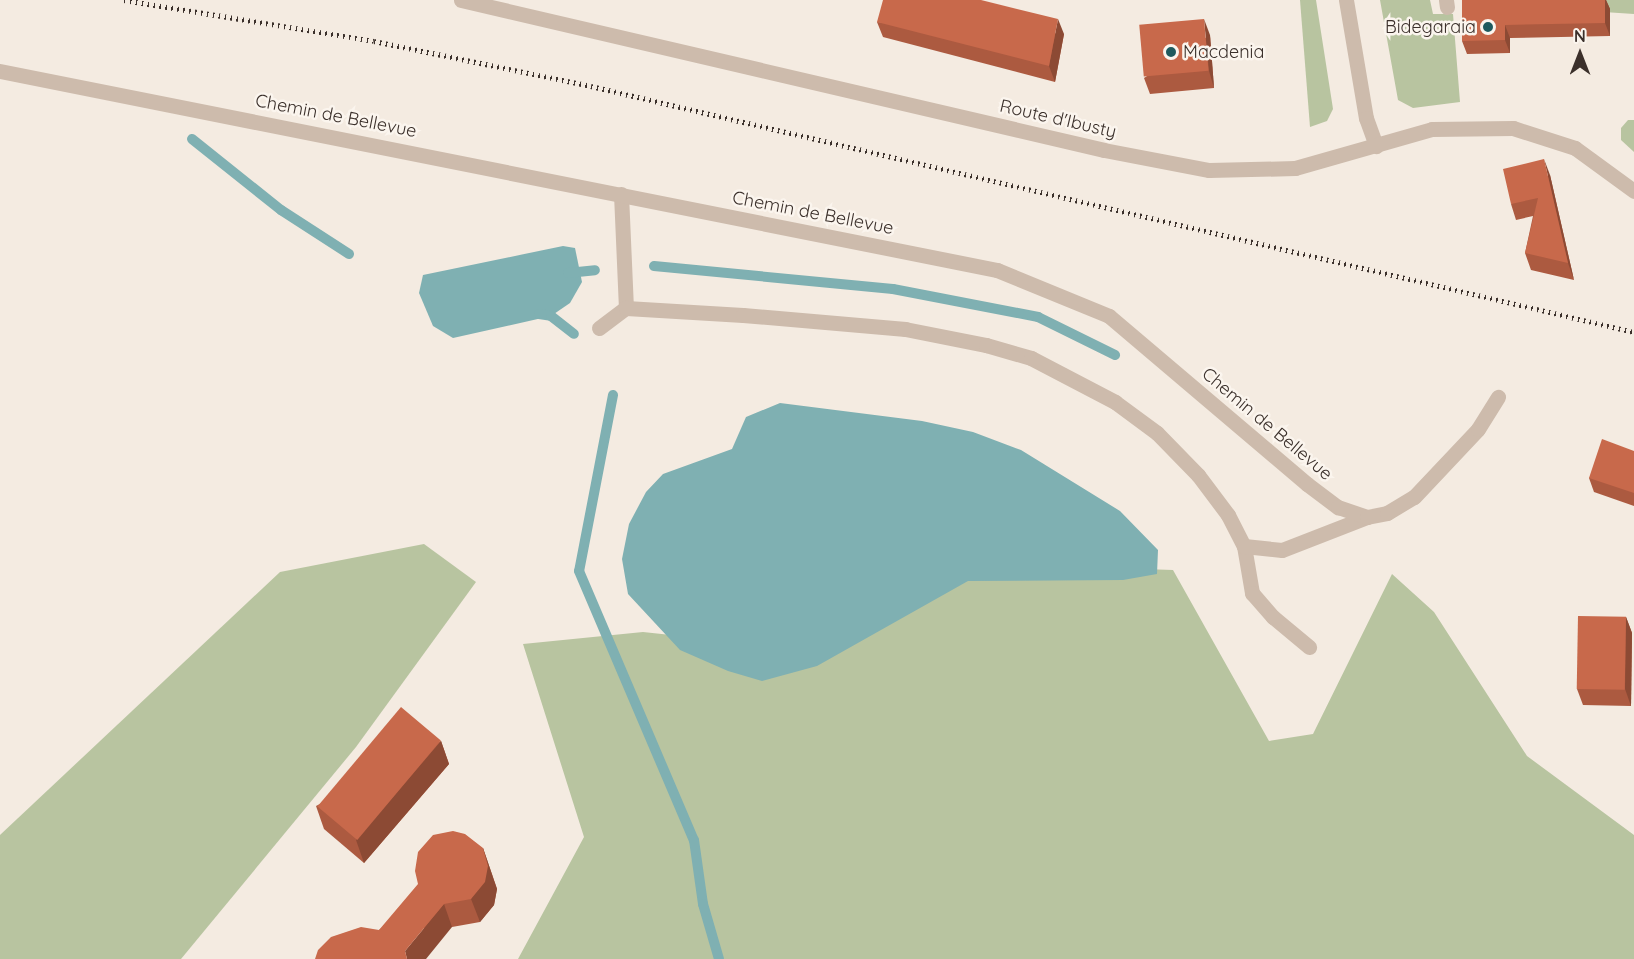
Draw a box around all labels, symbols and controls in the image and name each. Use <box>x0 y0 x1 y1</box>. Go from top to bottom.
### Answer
place label: Bidegaraia <box>1385 16 1476 38</box>
marker: Bidegaraia <box>1481 20 1495 34</box>
north arrow <box>1550 24 1610 84</box>
text: N <box>1574 26 1586 46</box>
place label: Macdenia <box>1183 41 1264 63</box>
marker: Macdenia <box>1164 45 1178 59</box>
street label: Chemin de Bellevue <box>254 90 418 142</box>
street label: Route d'Ibusty <box>998 95 1118 143</box>
street label: Chemin de Bellevue <box>731 187 895 239</box>
street label: Chemin de Bellevue <box>1197 363 1337 485</box>

